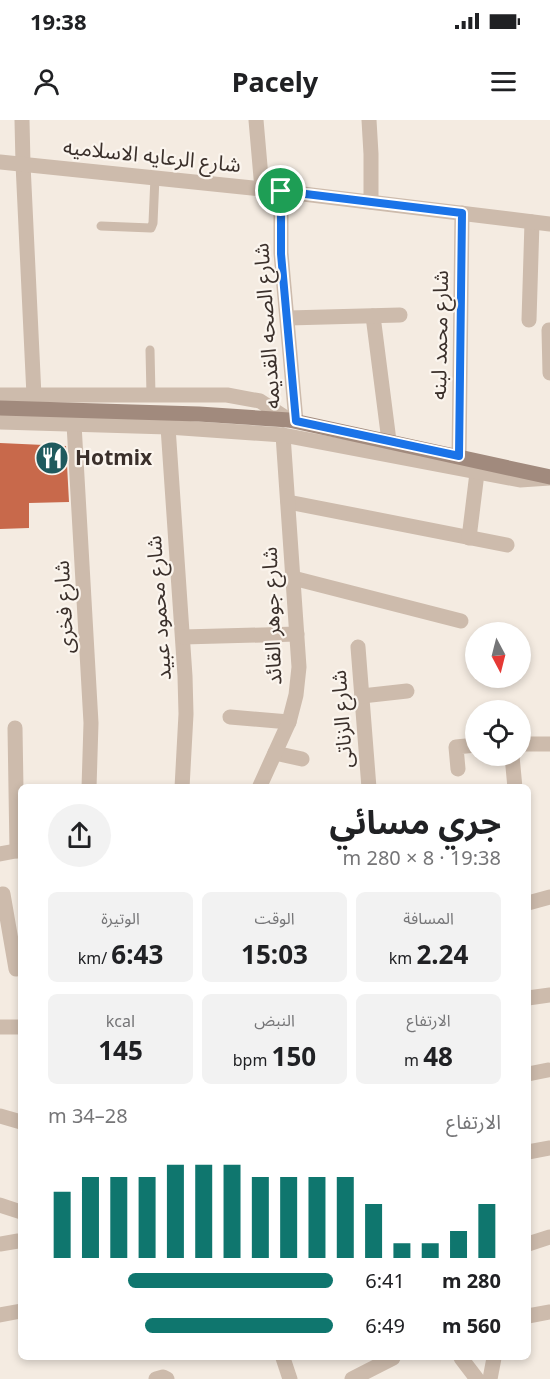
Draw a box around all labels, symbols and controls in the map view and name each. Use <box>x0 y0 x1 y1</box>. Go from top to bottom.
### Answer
text: 19:38 <box>30 6 87 36</box>
text: Pacely <box>232 63 318 100</box>
icon: person <box>30 65 63 98</box>
icon: menu <box>487 65 520 98</box>
street label: شارع الرعايه الاسلاميه <box>62 132 242 180</box>
pin <box>255 165 306 216</box>
icon: arrive <box>264 174 297 207</box>
street label: شارع الصحه القديمه <box>246 242 288 410</box>
street label: شارع محمد لبنه <box>424 270 456 400</box>
restaurant icon: Hotmix <box>34 440 70 476</box>
place label: Hotmix <box>75 443 153 471</box>
street label: شارع محمود عبيد <box>139 535 179 681</box>
street label: شارع جوهر القائد <box>255 546 289 686</box>
street label: شارع فخرى <box>47 560 81 654</box>
north arrow <box>465 622 531 688</box>
map controls <box>465 622 531 766</box>
street label: شارع الزناتى <box>324 669 360 769</box>
button: locate <box>465 700 531 766</box>
text: جري مسائي <box>330 799 501 844</box>
button: share <box>48 804 111 867</box>
text: 19:38 · 8 × 280 m <box>343 844 501 871</box>
text: الوتيرة <box>101 907 140 929</box>
text: الوقت <box>254 907 295 929</box>
text: المسافة <box>403 907 454 929</box>
text: 6:43 <box>111 936 163 972</box>
text: 15:03 <box>241 936 308 972</box>
text: 2.24 <box>416 936 468 972</box>
text: /km <box>78 947 111 969</box>
text: km <box>389 947 416 969</box>
text: النبض <box>254 1009 295 1031</box>
text: الارتفاع <box>407 1009 450 1031</box>
text: kcal <box>106 1010 135 1032</box>
text: 145 <box>98 1032 143 1068</box>
text: 150 <box>272 1038 316 1074</box>
text: 48 <box>423 1038 453 1074</box>
text: bpm <box>233 1049 272 1071</box>
text: m <box>404 1049 423 1071</box>
text: 28–34 m <box>48 1102 128 1129</box>
text: الارتفاع <box>446 1108 501 1135</box>
text: 6:41 <box>365 1267 405 1294</box>
text: 280 m <box>442 1267 501 1294</box>
text: 6:49 <box>365 1312 405 1339</box>
text: 560 m <box>442 1312 501 1339</box>

